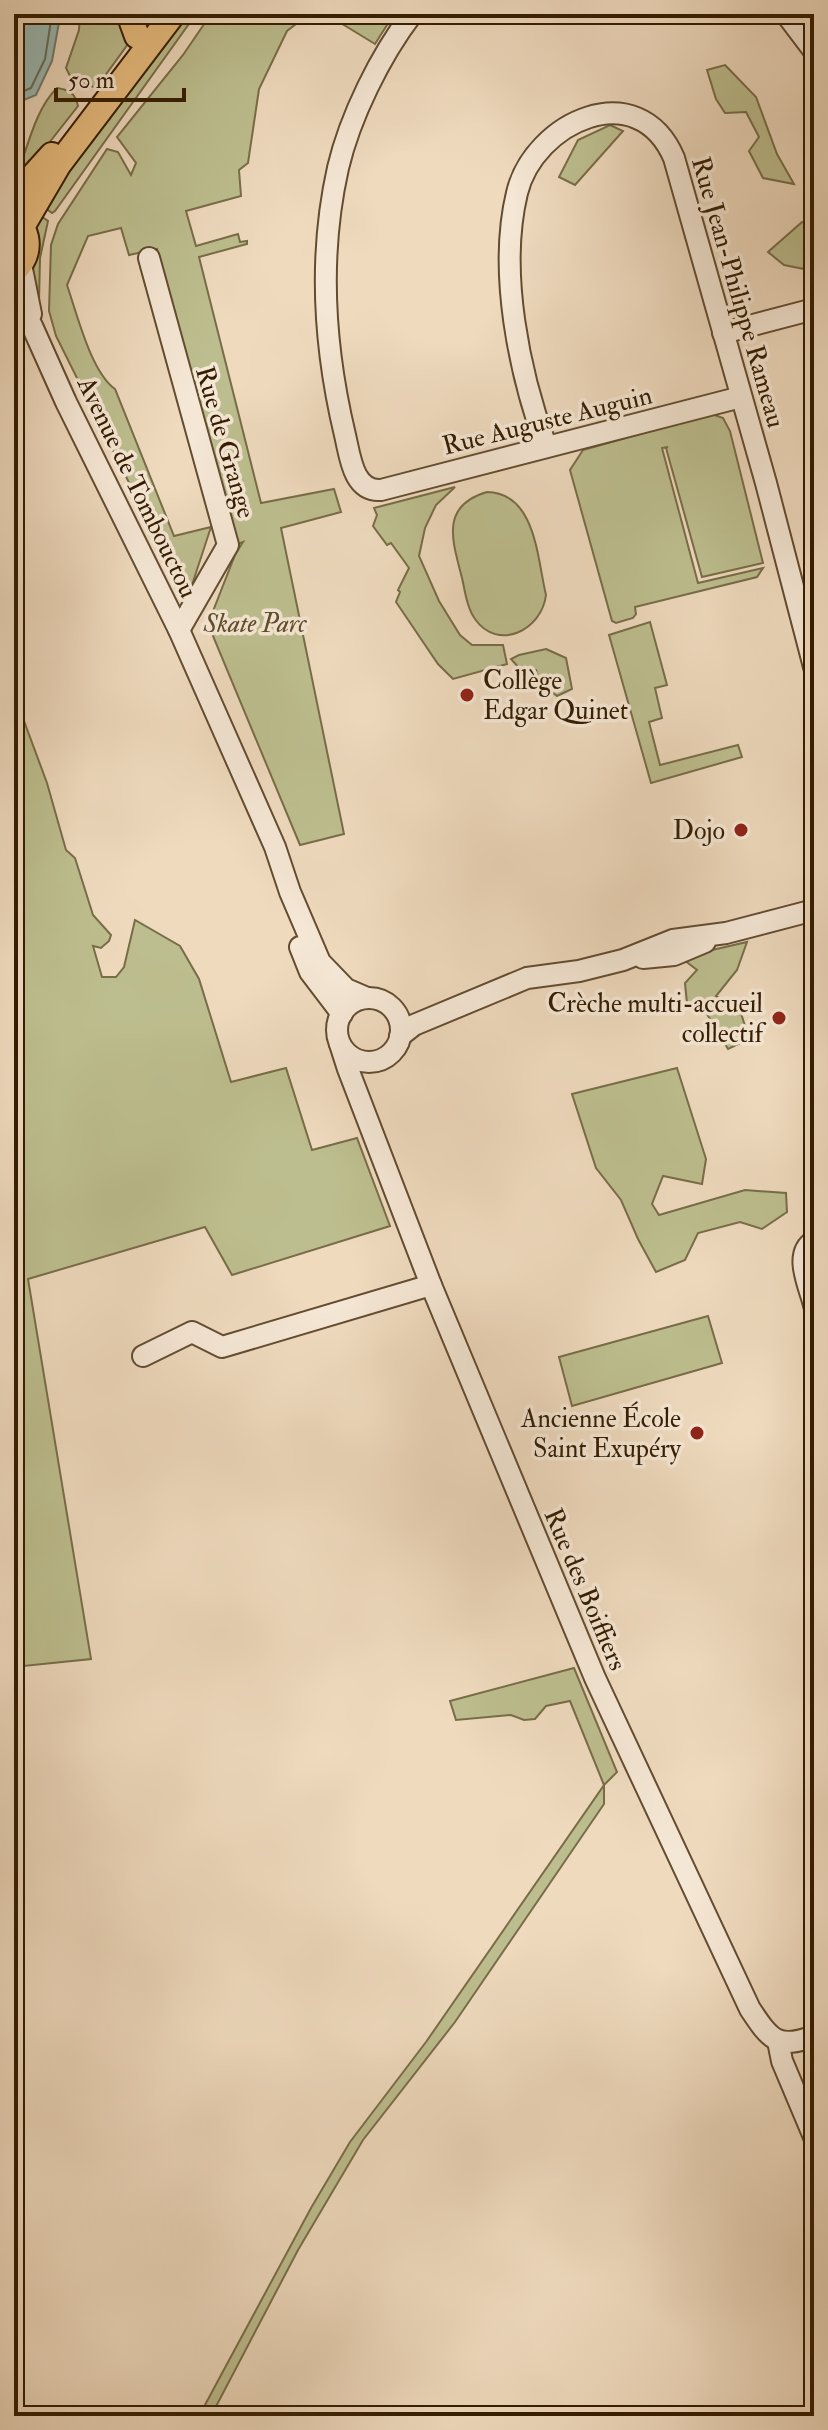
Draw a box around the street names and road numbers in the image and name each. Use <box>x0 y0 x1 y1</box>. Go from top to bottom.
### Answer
street label: Rue Jean-Philippe Rameau <box>683 153 792 432</box>
street label: Rue de Grange <box>188 363 262 522</box>
street label: Avenue de Tombouctou <box>69 371 205 603</box>
street label: Rue Auguste Auguin <box>439 379 655 462</box>
street label: Rue des Boiffiers <box>537 1504 634 1675</box>

